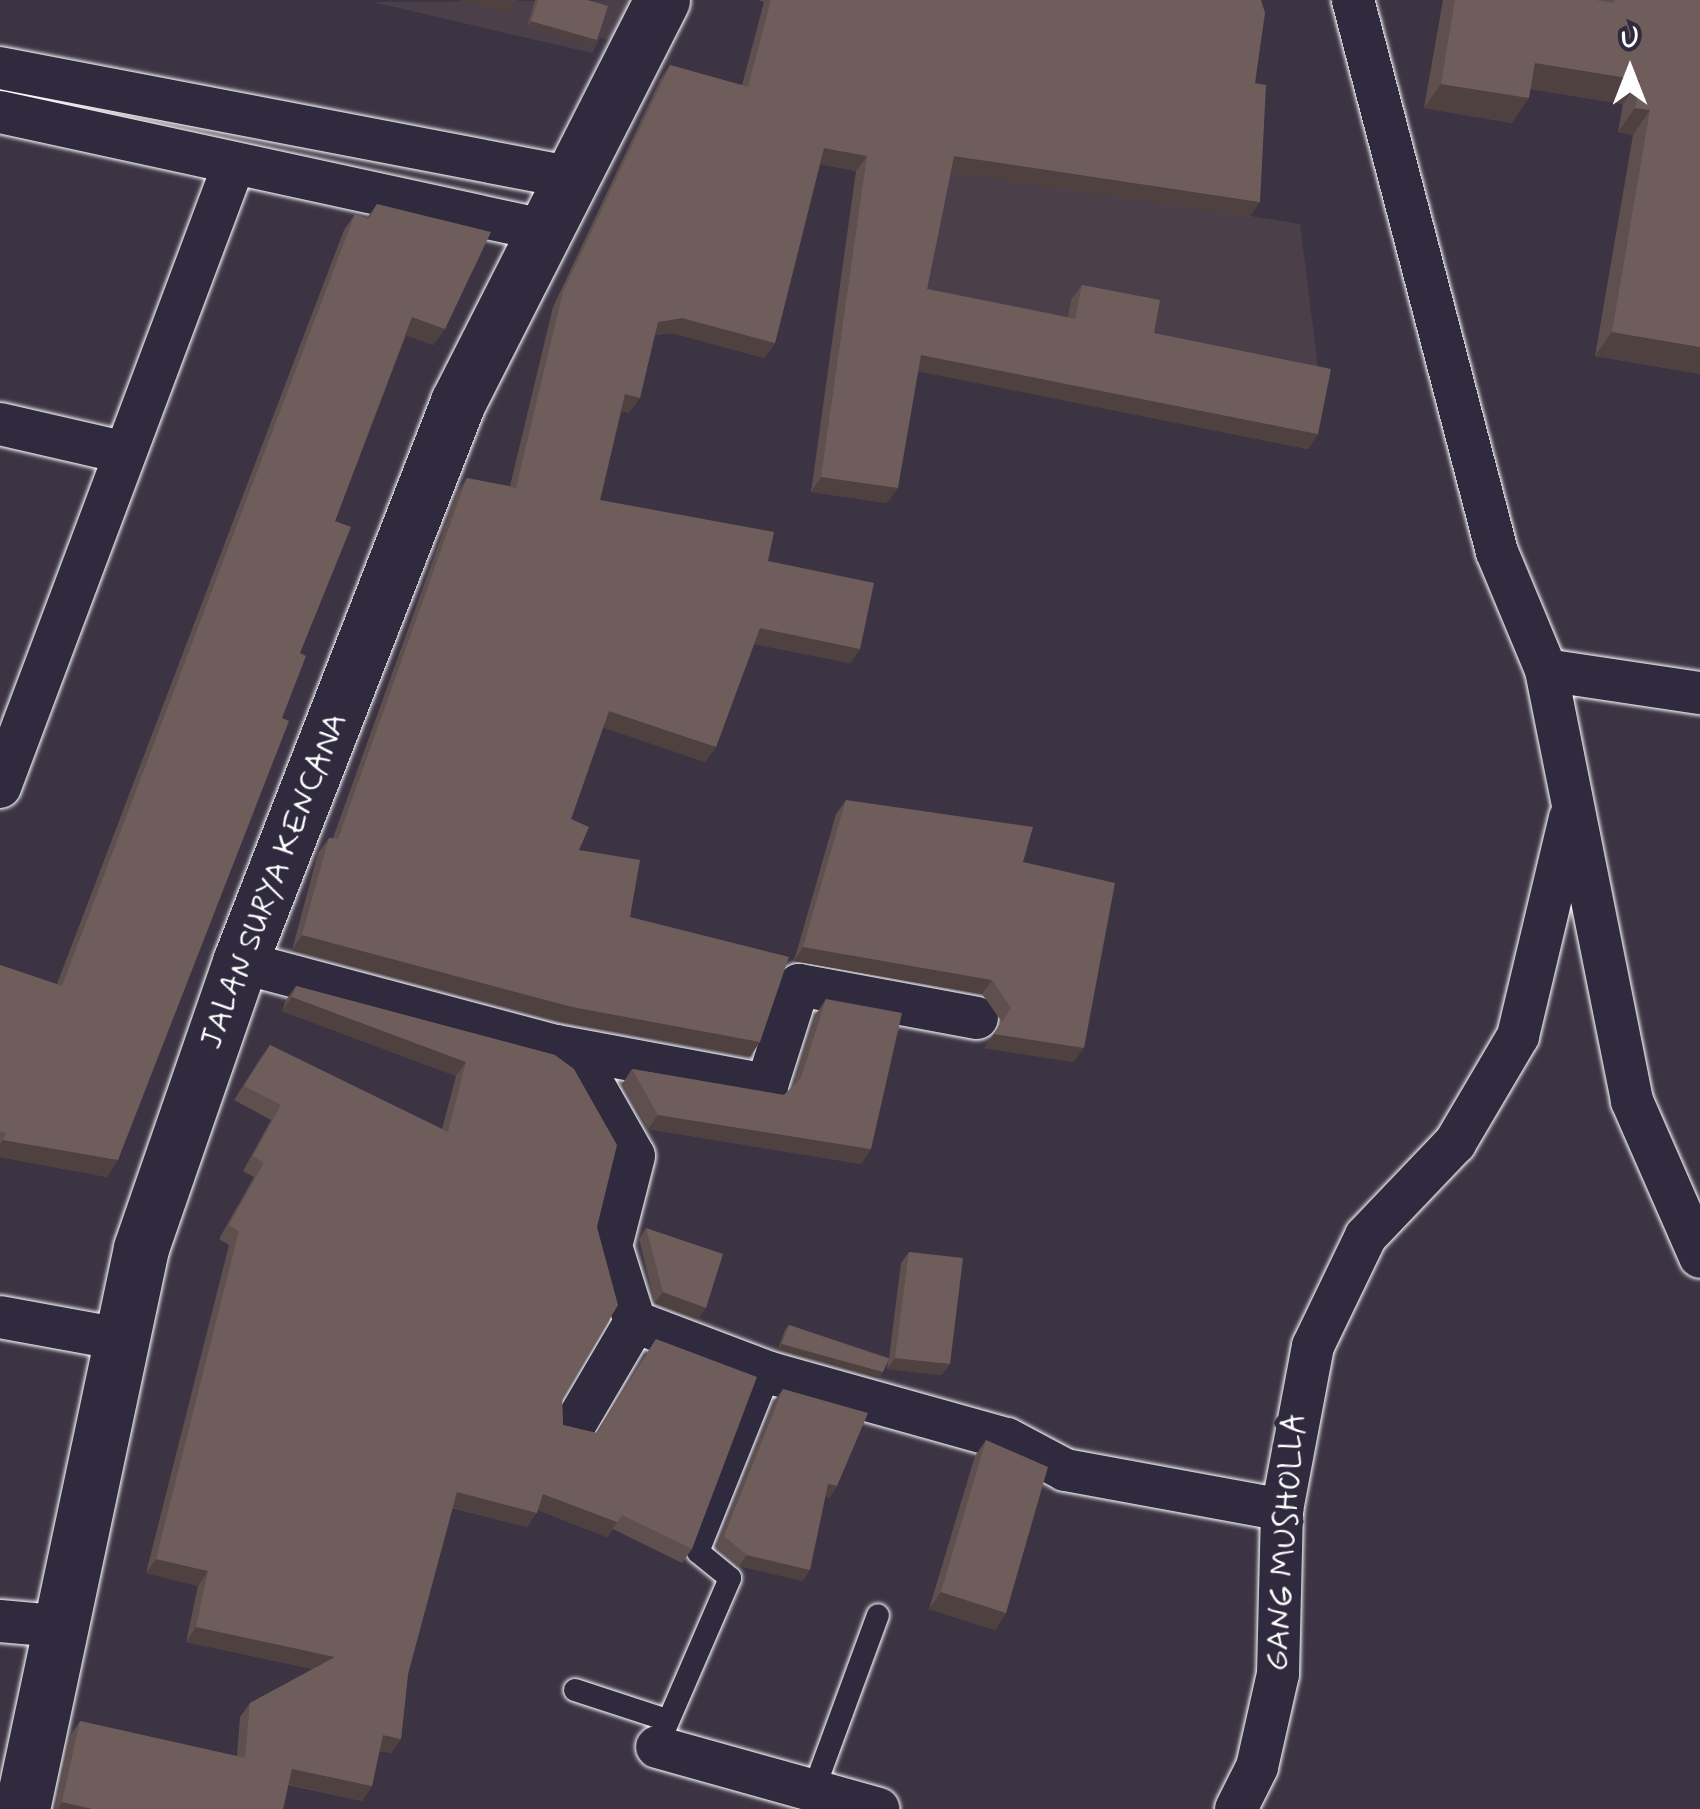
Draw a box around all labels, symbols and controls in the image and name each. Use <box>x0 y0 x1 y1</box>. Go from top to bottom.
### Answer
north arrow <box>1580 20 1680 120</box>
text: U <box>1621 21 1639 58</box>
street label: JALAN SURYA KENCANA <box>193 710 355 1052</box>
street label: GANG MUSHOLLA <box>1258 1412 1314 1672</box>

